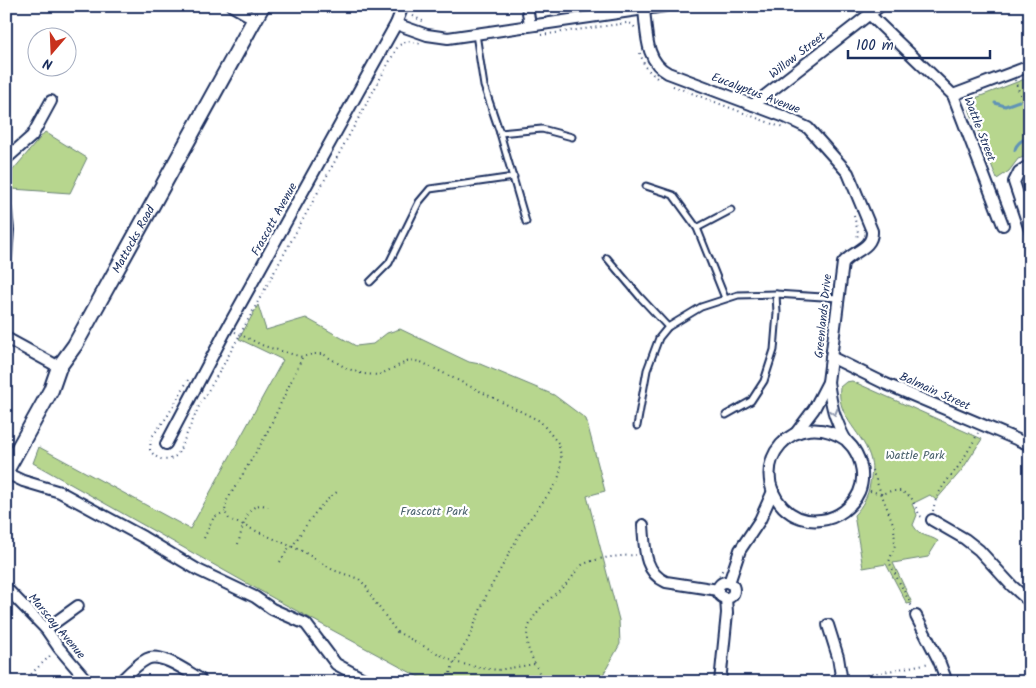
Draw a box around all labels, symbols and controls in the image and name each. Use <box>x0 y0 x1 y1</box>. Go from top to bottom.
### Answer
street label: Willow Street <box>765 27 830 83</box>
north arrow <box>28 28 78 78</box>
scale bar <box>848 28 991 60</box>
text: 100 m <box>856 34 894 58</box>
text: N <box>40 51 56 75</box>
street label: Eucalyptus Avenue <box>709 68 804 119</box>
street label: Wattle Street <box>958 94 1001 165</box>
street label: Frascott Avenue <box>246 179 303 259</box>
street label: Mattocks Road <box>107 201 161 277</box>
street label: Greenlands Drive <box>810 272 837 359</box>
street label: Balmain Street <box>896 367 974 416</box>
one-way arrow <box>829 407 839 416</box>
park label: Wattle Park <box>885 446 945 465</box>
park label: Frascott Park <box>400 502 468 521</box>
street label: Marscay Avenue <box>23 589 90 664</box>

